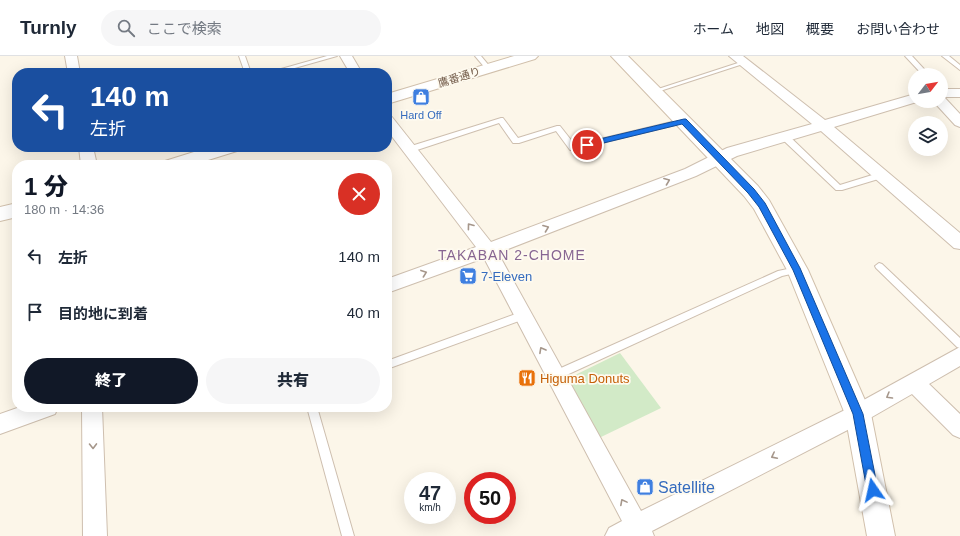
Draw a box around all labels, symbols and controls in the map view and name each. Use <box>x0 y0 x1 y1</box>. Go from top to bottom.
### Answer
search box <box>101 10 381 46</box>
text: Turnly <box>20 17 77 38</box>
icon: search <box>115 17 137 39</box>
text: ここで検索 <box>147 20 222 37</box>
text: ホーム <box>692 21 734 37</box>
text: 地図 <box>756 21 784 37</box>
text: 概要 <box>806 21 834 37</box>
text: お問い合わせ <box>856 21 940 37</box>
street label: 鷹番通り <box>436 65 482 89</box>
north arrow <box>908 68 948 108</box>
map controls <box>908 68 948 156</box>
text: 140 m <box>90 81 169 112</box>
icon: left <box>24 84 76 136</box>
shop icon: Hard Off <box>411 87 431 107</box>
place label: Hard Off <box>400 109 443 121</box>
button: layers <box>908 116 948 156</box>
text: 左折 <box>90 119 126 139</box>
pin <box>570 128 604 162</box>
icon: arrive <box>576 134 598 156</box>
text: 1 分 <box>24 173 68 200</box>
button: close <box>338 173 380 215</box>
one-way arrow <box>663 177 670 185</box>
text: 180 m · 14:36 <box>24 202 104 217</box>
one-way arrow <box>467 223 474 230</box>
one-way arrow <box>541 225 549 233</box>
icon: left <box>24 245 46 267</box>
district label: TAKABAN 2-CHOME <box>438 247 586 263</box>
text: 140 m <box>338 248 380 265</box>
text: 左折 <box>58 249 88 266</box>
supermarket icon: 7-Eleven <box>458 266 478 286</box>
place label: 7-Eleven <box>481 269 532 284</box>
one-way arrow <box>420 270 427 278</box>
icon: arrive <box>24 301 46 323</box>
text: 40 m <box>347 304 380 321</box>
text: 目的地に到着 <box>58 305 148 322</box>
one-way arrow <box>540 347 547 354</box>
button: 終了 <box>24 358 198 404</box>
button: 共有 <box>206 358 380 404</box>
restaurant icon: Higuma Donuts <box>517 368 537 388</box>
place label: Higuma Donuts <box>540 371 630 386</box>
one-way arrow <box>886 391 893 398</box>
one-way arrow <box>89 443 97 449</box>
one-way arrow <box>771 451 778 459</box>
position arrow <box>852 469 894 511</box>
speed limit sign: 50 <box>464 472 516 524</box>
shop icon: Satellite <box>635 477 655 497</box>
place label: Satellite <box>658 479 715 496</box>
text: 47 <box>419 482 441 504</box>
one-way arrow <box>621 498 628 506</box>
text: km/h <box>419 502 441 513</box>

